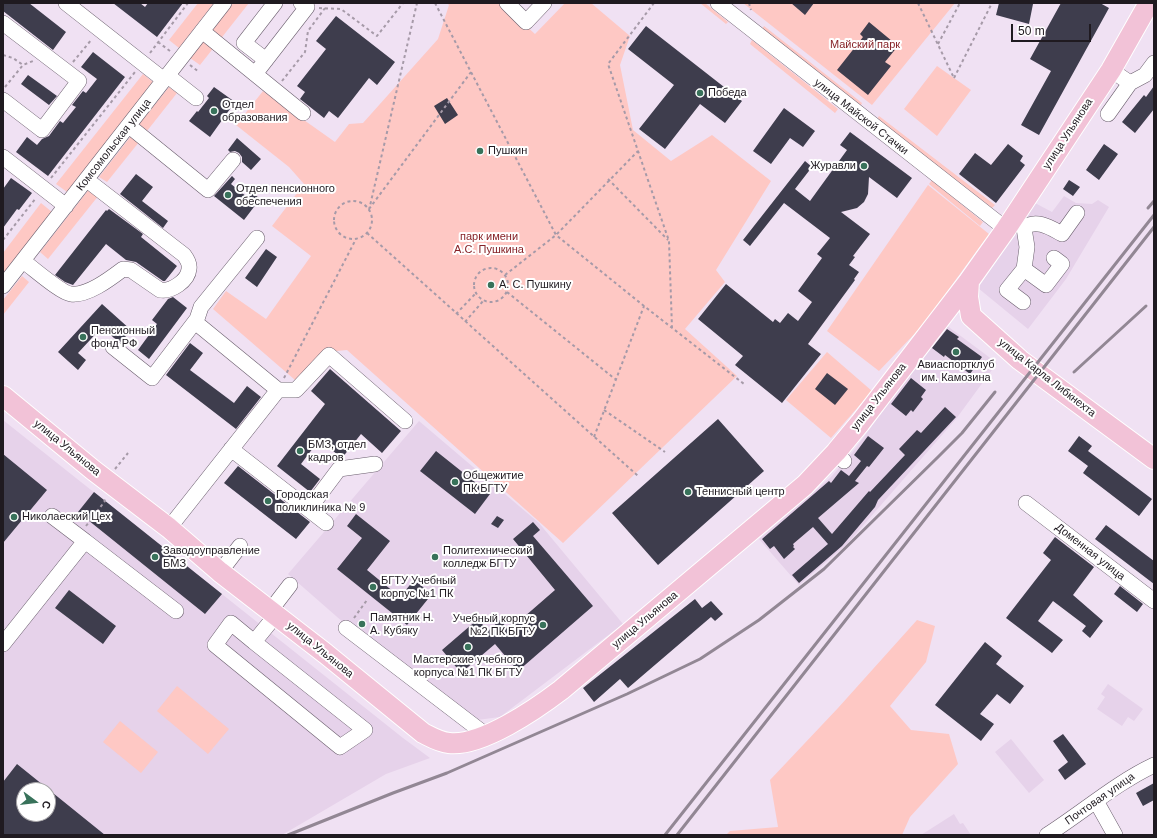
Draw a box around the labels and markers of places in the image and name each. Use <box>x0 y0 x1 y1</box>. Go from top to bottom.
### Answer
place label: Победа <box>708 86 747 100</box>
marker: Победа <box>695 88 705 98</box>
place label: Отдел образования <box>222 98 288 124</box>
marker: Отдел образования <box>209 106 219 116</box>
place label: Пушкин <box>488 144 527 158</box>
marker: Пушкин <box>475 146 485 156</box>
place label: Журавли <box>810 159 856 173</box>
marker: Журавли <box>859 161 869 171</box>
place label: Отдел пенсионного обеспечения <box>236 182 335 208</box>
marker: Отдел пенсионного обеспечения <box>223 190 233 200</box>
place label: А. С. Пушкину <box>499 278 571 292</box>
marker: А. С. Пушкину <box>486 280 496 290</box>
place label: Пенсионный фонд РФ <box>91 324 155 350</box>
marker: Пенсионный фонд РФ <box>78 332 88 342</box>
marker: Авиаспортклуб им. Камозина <box>951 347 961 357</box>
place label: Авиаспортклуб им. Камозина <box>917 358 995 384</box>
place label: БМЗ, отдел кадров <box>308 438 366 464</box>
marker: БМЗ, отдел кадров <box>295 446 305 456</box>
place label: Общежитие ПК БГТУ <box>463 469 524 495</box>
marker: Общежитие ПК БГТУ <box>450 477 460 487</box>
place label: Теннисный центр <box>696 485 785 499</box>
marker: Теннисный центр <box>683 487 693 497</box>
place label: Городская поликлиника № 9 <box>276 488 365 514</box>
marker: Городская поликлиника № 9 <box>263 496 273 506</box>
place label: Николаеский Цех <box>22 510 111 524</box>
marker: Николаеский Цех <box>9 512 19 522</box>
place label: Заводоуправление БМЗ <box>163 544 260 570</box>
place label: Политехнический колледж БГТУ <box>443 544 532 570</box>
marker: Заводоуправление БМЗ <box>150 552 160 562</box>
marker: Политехнический колледж БГТУ <box>430 552 440 562</box>
place label: БГТУ Учебный корпус №1 ПК <box>381 574 456 600</box>
marker: БГТУ Учебный корпус №1 ПК <box>368 582 378 592</box>
place label: Памятник Н. А. Кубяку <box>370 611 434 637</box>
place label: Учебный корпус №2 ПК БГТУ <box>453 612 535 638</box>
marker: Памятник Н. А. Кубяку <box>357 619 367 629</box>
marker: Учебный корпус №2 ПК БГТУ <box>538 620 548 630</box>
marker: Мастерские учебного корпуса №1 ПК БГТУ <box>463 642 473 652</box>
place label: Мастерские учебного корпуса №1 ПК БГТУ <box>413 653 523 679</box>

